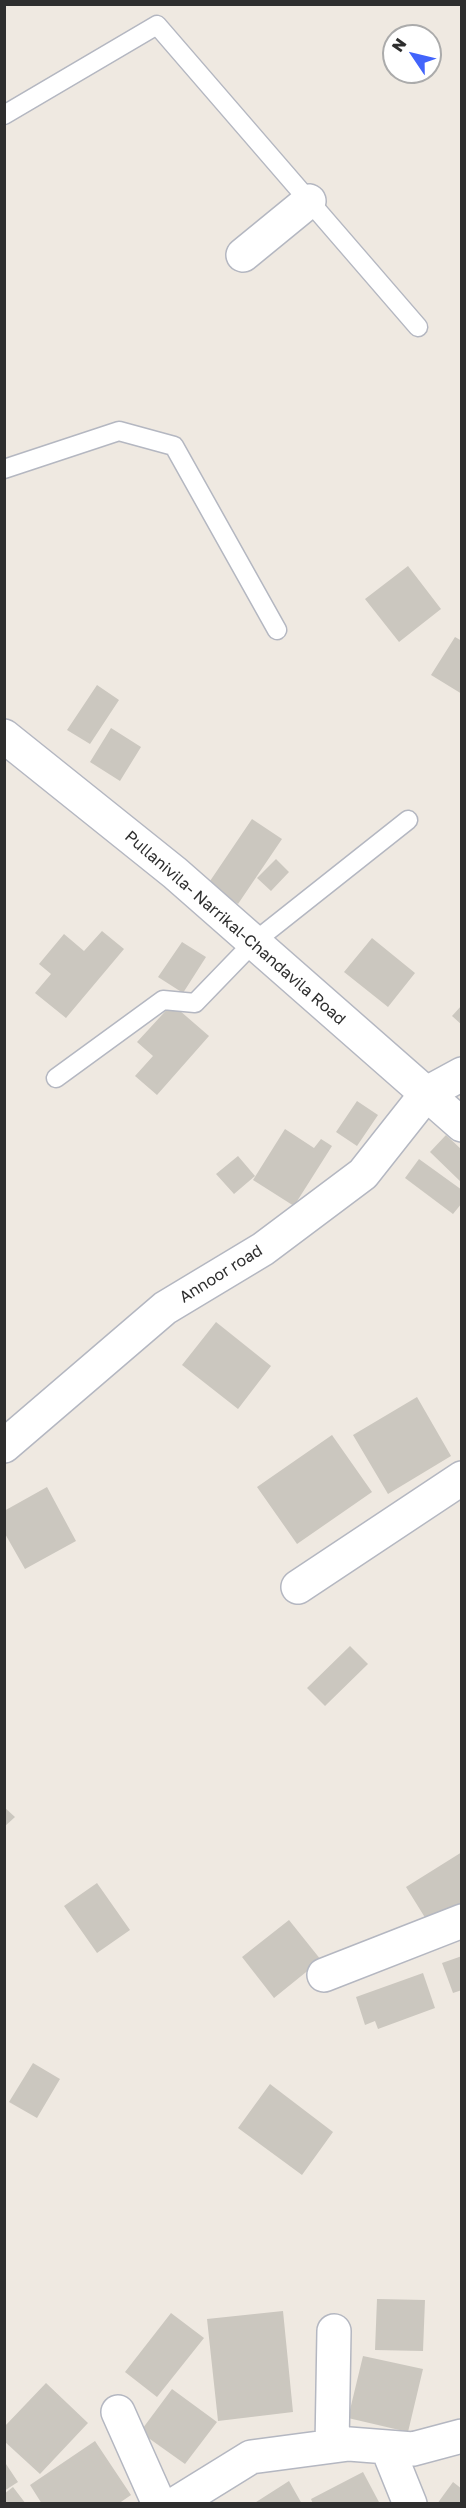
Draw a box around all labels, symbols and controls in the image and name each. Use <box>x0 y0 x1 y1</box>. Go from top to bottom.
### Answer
north arrow <box>382 24 442 84</box>
text: N <box>387 34 411 56</box>
street label: Pullanivila- Narrikal-Chandavila Road <box>121 827 349 1029</box>
street label: Annoor road <box>176 1241 266 1307</box>

